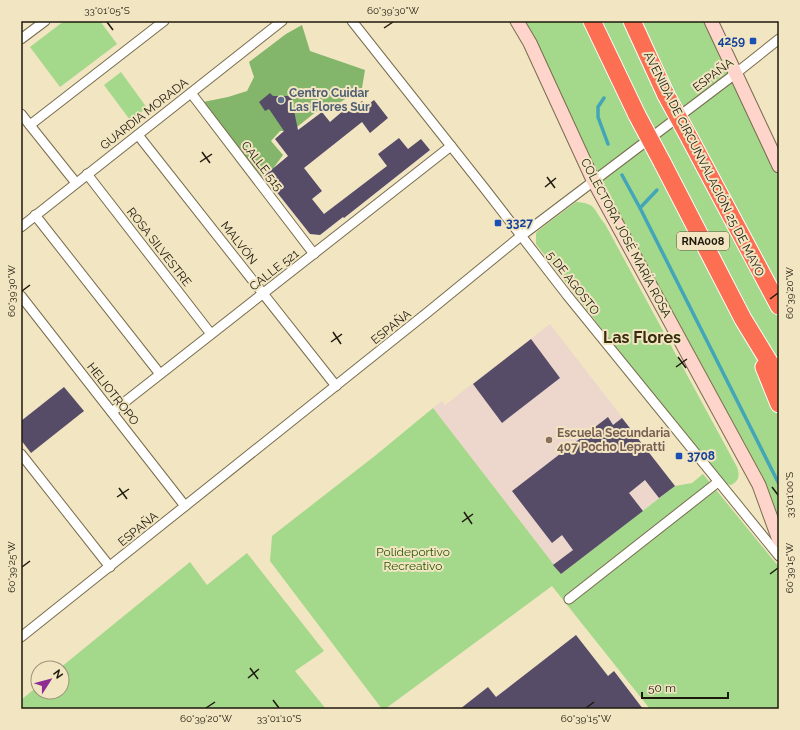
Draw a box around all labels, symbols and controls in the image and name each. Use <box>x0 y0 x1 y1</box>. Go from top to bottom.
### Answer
text: 33°01'05"S <box>84 5 130 16</box>
text: 60°39'30"W <box>367 5 420 16</box>
place label: 4259 <box>718 34 745 48</box>
marker: 4259 <box>748 36 758 46</box>
street label: AVENIDA DE CIRCUNVALACIÓN 25 DE MAYO <box>641 49 767 279</box>
street label: ESPAÑA <box>690 55 736 95</box>
street label: GUARDIA MORADA <box>97 75 191 153</box>
place label: Centro Cuidar Las Flores Sur <box>289 86 370 114</box>
marker: Centro Cuidar Las Flores Sur <box>276 95 286 105</box>
street label: CALLE 515 <box>238 139 286 194</box>
street label: COLECTORA JOSÉ MARÍA ROSA <box>578 156 674 320</box>
street label: ROSA SILVESTRE <box>124 205 194 289</box>
place label: 3327 <box>506 216 533 230</box>
marker: 3327 <box>493 218 503 228</box>
street label: MALVÓN <box>218 219 260 267</box>
road number: RNA008 <box>677 232 729 250</box>
street label: CALLE 521 <box>247 246 301 294</box>
street label: 5 DE AGOSTO <box>544 248 602 318</box>
text: 60°39'30"W <box>6 264 17 317</box>
text: 60°39'20"W <box>784 266 795 319</box>
street label: ESPAÑA <box>368 307 414 347</box>
district label: Las Flores <box>603 328 681 347</box>
street label: HELIOTROPO <box>84 360 142 428</box>
place label: Escuela Secundaria 407 Pocho Lepratti <box>557 426 670 454</box>
marker: Escuela Secundaria 407 Pocho Lepratti <box>544 435 554 445</box>
place label: 3708 <box>687 449 715 463</box>
marker: 3708 <box>674 451 684 461</box>
text: 33°01'00"S <box>784 472 795 518</box>
street label: ESPAÑA <box>115 509 161 549</box>
text: 60°39'25"W <box>6 541 17 593</box>
text: 60°39'15"W <box>784 542 795 593</box>
park label: Polideportivo Recreativo <box>376 545 450 573</box>
north arrow <box>30 660 70 700</box>
text: N <box>50 667 65 682</box>
scale bar <box>642 674 728 700</box>
text: 50 m <box>648 681 676 695</box>
text: 60°39'20"W <box>180 713 233 724</box>
text: 33°01'10"S <box>257 713 301 724</box>
text: 60°39'15"W <box>561 713 612 724</box>

